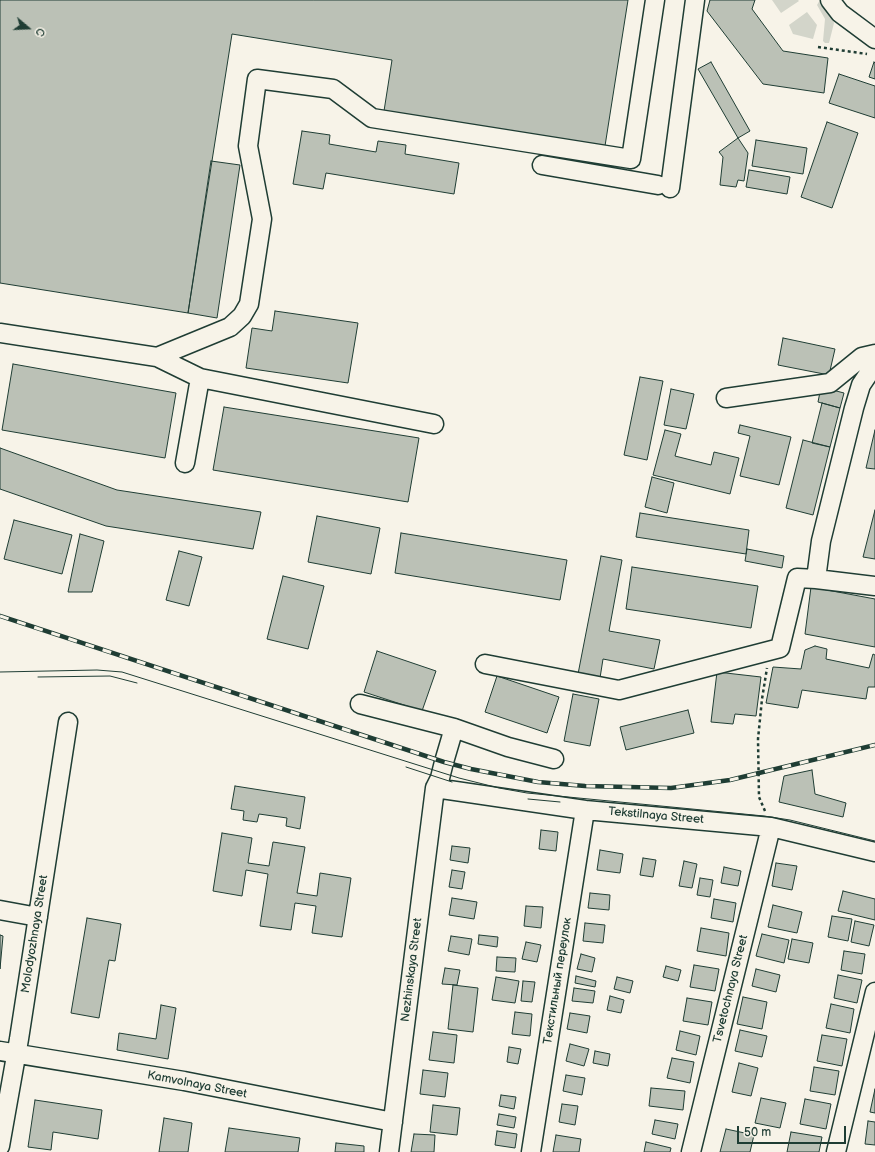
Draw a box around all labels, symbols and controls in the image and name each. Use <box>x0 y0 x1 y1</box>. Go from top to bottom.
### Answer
north arrow <box>8 8 48 48</box>
text: С <box>32 26 47 38</box>
street label: Tekstilnaya Street <box>608 805 704 827</box>
street label: Molodyozhnaya Street <box>19 874 51 994</box>
street label: Текстильный переулок <box>541 916 575 1046</box>
street label: Nezhinskaya Street <box>398 917 426 1023</box>
street label: Tsvetochnaya Street <box>711 934 751 1044</box>
street label: Kamvolnaya Street <box>146 1068 248 1102</box>
scale bar <box>739 1118 848 1144</box>
text: 50 m <box>744 1125 771 1140</box>

